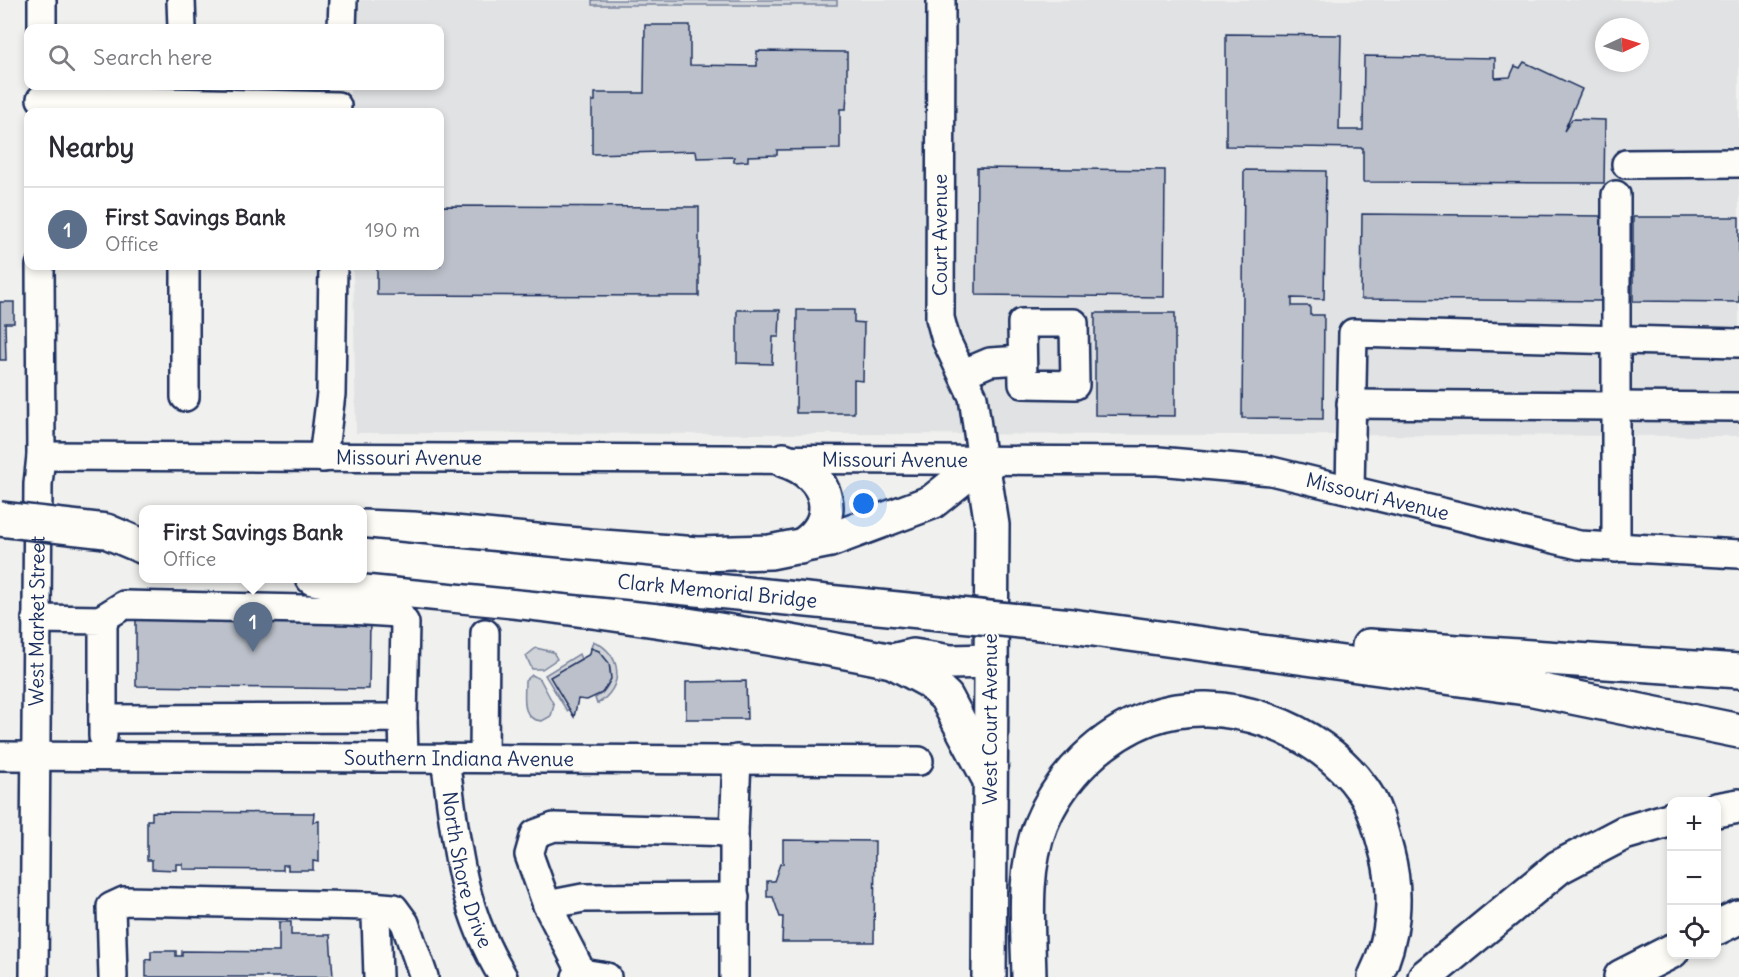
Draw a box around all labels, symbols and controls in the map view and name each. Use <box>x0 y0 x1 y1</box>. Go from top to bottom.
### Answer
north arrow <box>1595 18 1649 72</box>
search box <box>24 24 444 90</box>
icon: search <box>45 41 78 74</box>
text: Search here <box>93 43 212 71</box>
text: Nearby <box>48 131 134 164</box>
street label: Court Avenue <box>927 174 952 296</box>
text: First Savings Bank <box>105 203 286 231</box>
text: 1 <box>64 217 71 242</box>
text: 190 m <box>365 217 420 242</box>
text: Office <box>105 231 159 256</box>
street label: Missouri Avenue <box>336 444 482 470</box>
street label: Missouri Avenue <box>822 446 968 472</box>
street label: Missouri Avenue <box>1304 467 1452 525</box>
your location <box>849 489 878 518</box>
popup <box>139 505 367 583</box>
text: First Savings Bank <box>163 518 343 546</box>
street label: West Market Street <box>23 536 50 706</box>
text: Office <box>163 546 216 571</box>
street label: Clark Memorial Bridge <box>616 568 818 613</box>
pin: 1 <box>234 602 272 652</box>
street label: West Court Avenue <box>977 633 1002 805</box>
street label: Southern Indiana Avenue <box>344 745 574 771</box>
street label: North Shore Drive <box>437 790 498 952</box>
map controls <box>1667 797 1721 959</box>
button: + <box>1667 797 1721 851</box>
button: − <box>1667 851 1721 905</box>
button: locate <box>1667 905 1721 959</box>

